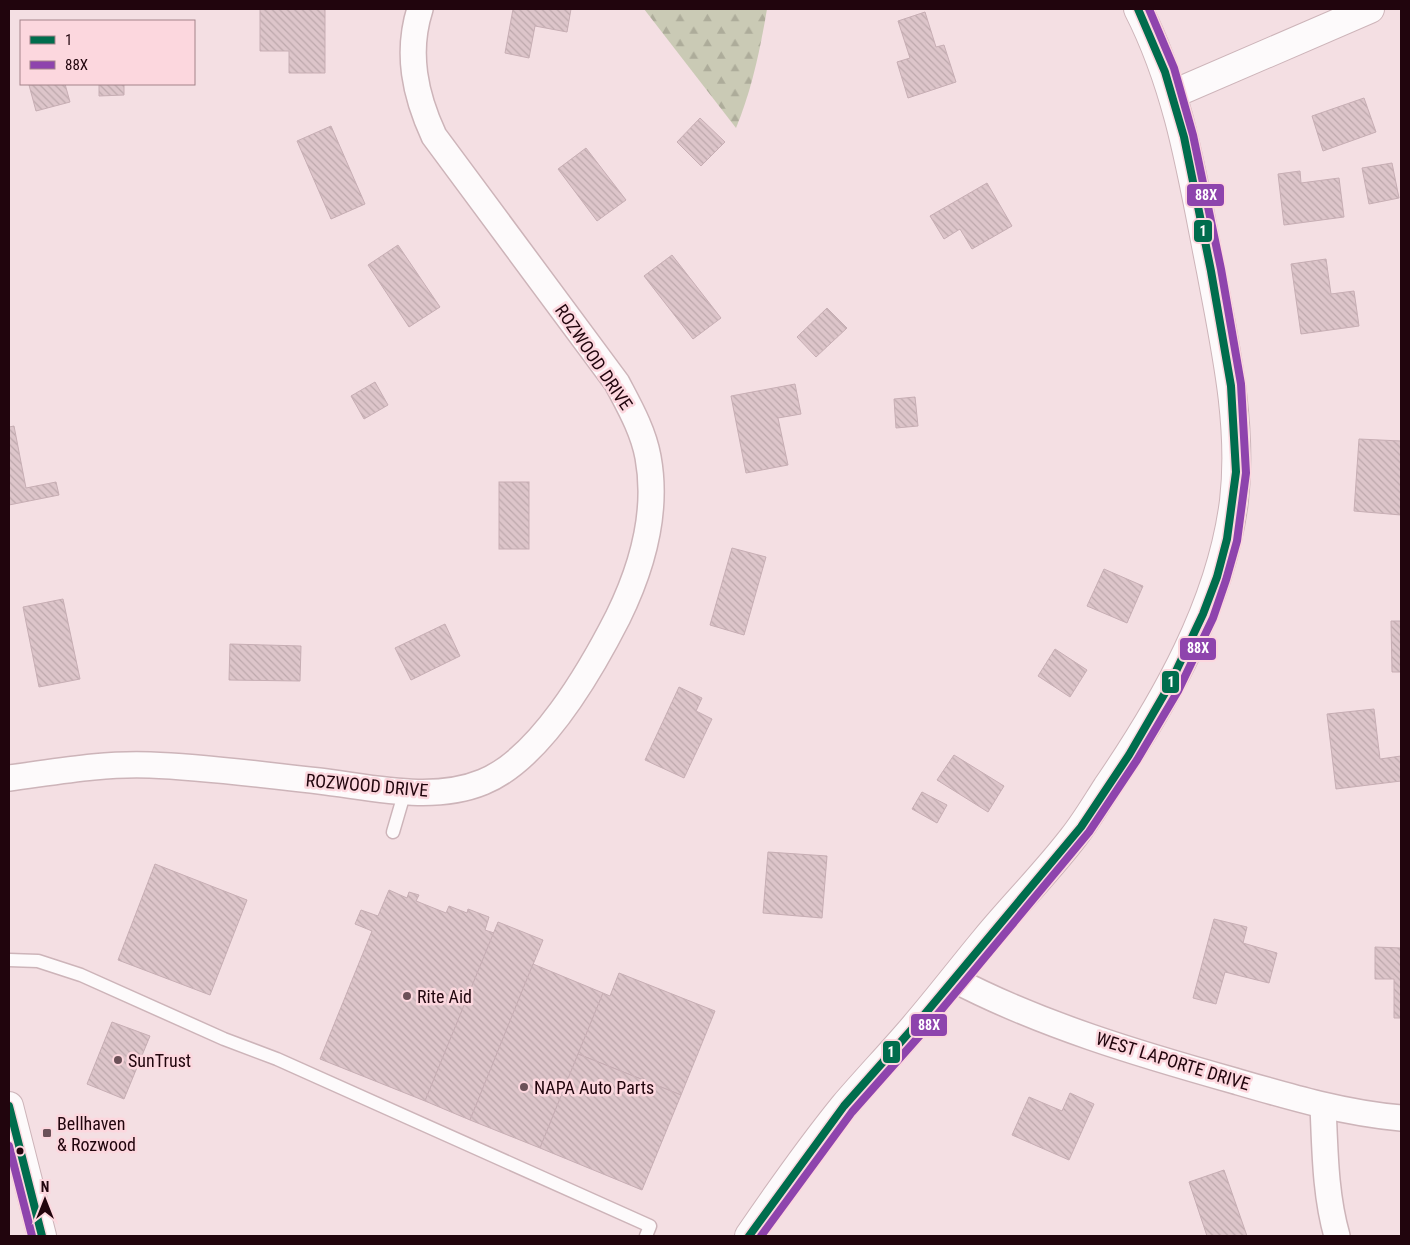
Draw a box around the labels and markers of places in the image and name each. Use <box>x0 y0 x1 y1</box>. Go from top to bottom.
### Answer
place label: Rite Aid <box>417 986 472 1007</box>
marker: Rite Aid <box>401 990 413 1002</box>
place label: SunTrust <box>128 1050 191 1071</box>
marker: SunTrust <box>112 1054 124 1066</box>
place label: NAPA Auto Parts <box>534 1077 654 1098</box>
marker: NAPA Auto Parts <box>518 1081 530 1093</box>
place label: Bellhaven & Rozwood <box>57 1113 136 1155</box>
marker: Bellhaven & Rozwood <box>41 1127 53 1139</box>
unlabelled marker <box>15 1146 25 1156</box>

